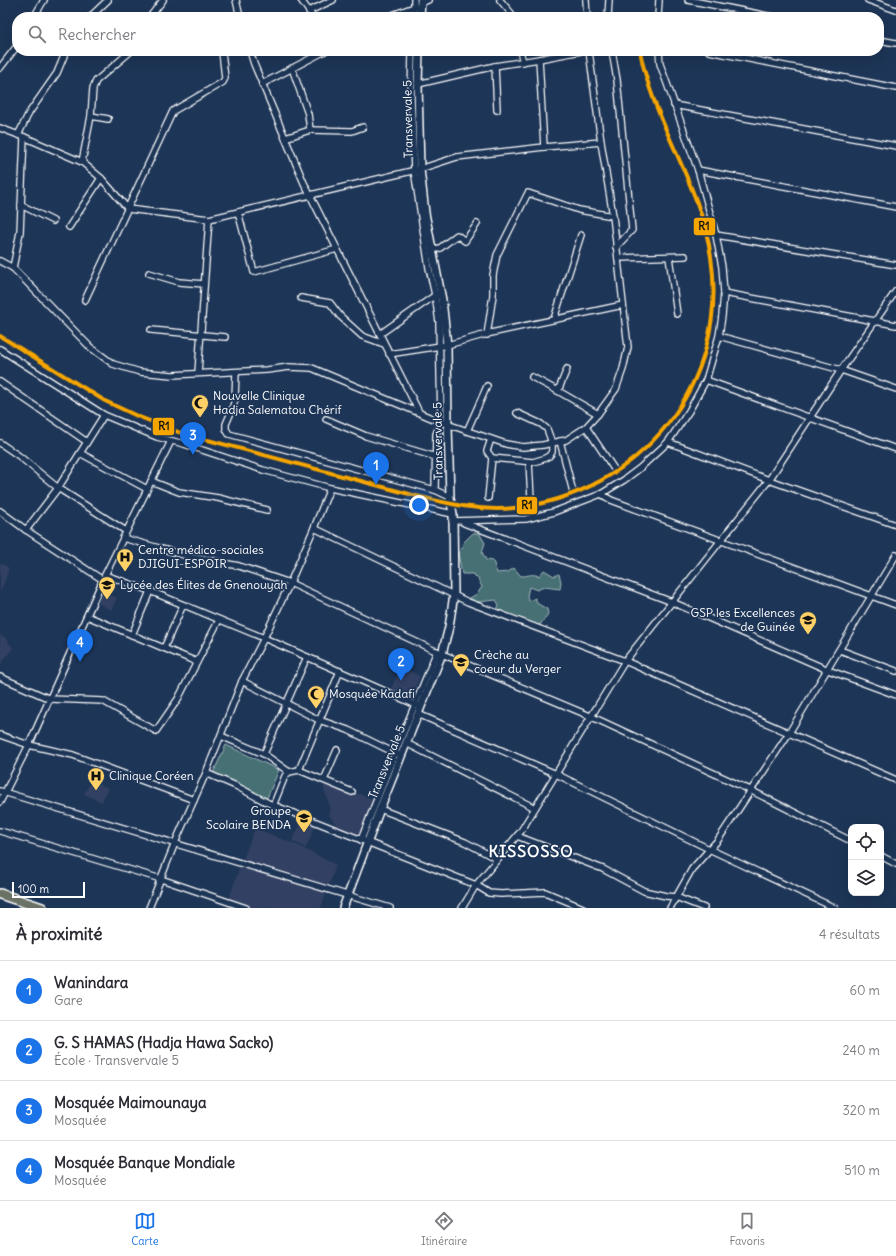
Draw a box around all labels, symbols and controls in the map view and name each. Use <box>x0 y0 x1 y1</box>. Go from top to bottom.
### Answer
search box <box>12 12 884 56</box>
icon: search <box>26 23 48 45</box>
text: Rechercher <box>58 25 136 44</box>
street label: Transvervale 5 <box>399 80 416 158</box>
line badge: R1 <box>693 217 716 236</box>
text: R1 <box>698 219 710 233</box>
place label: Nouvelle Clinique Hadja Salematou Chérif <box>213 388 342 417</box>
mosque icon: Nouvelle Clinique Hadja Salematou Chérif <box>190 393 210 418</box>
street label: Transvervale 5 <box>429 402 446 480</box>
line badge: R1 <box>152 417 175 436</box>
text: R1 <box>158 419 170 433</box>
pin: 3 <box>180 422 206 455</box>
pin: 1 <box>363 452 389 485</box>
your location <box>409 495 429 515</box>
line badge: R1 <box>516 496 538 515</box>
text: R1 <box>521 498 533 512</box>
place label: Centre médico-sociales DJIGUI-ESPOIR <box>138 542 264 571</box>
hospital icon: Centre médico-sociales DJIGUI-ESPOIR <box>115 547 135 572</box>
school or university icon: Lycée des Élites de Gnenouyah <box>97 575 117 600</box>
place label: Lycée des Élites de Gnenouyah <box>120 577 288 592</box>
place label: GSP les Excellences de Guinée <box>691 605 795 634</box>
school or university icon: GSP les Excellences de Guinée <box>798 610 818 635</box>
pin: 4 <box>67 629 93 662</box>
place label: Crèche au coeur du Verger <box>474 647 561 676</box>
pin: 2 <box>388 648 414 681</box>
school or university icon: Crèche au coeur du Verger <box>451 652 471 677</box>
mosque icon: Mosquée Kadafi <box>306 684 326 709</box>
place label: Mosquée Kadafi <box>329 686 415 701</box>
street label: Transvervale 5 <box>365 723 408 801</box>
hospital icon: Clinique Coréen <box>86 766 106 791</box>
place label: Clinique Coréen <box>109 768 194 783</box>
place label: Groupe Scolaire BENDA <box>206 803 291 832</box>
school or university icon: Groupe Scolaire BENDA <box>294 808 314 833</box>
map controls <box>848 824 884 896</box>
button: locate <box>848 824 884 860</box>
district label: KISSOSSO <box>488 841 574 861</box>
button: layers <box>848 860 884 896</box>
scale bar <box>12 880 85 899</box>
text: 100 m <box>18 882 49 896</box>
text: À proximité <box>16 923 102 945</box>
text: 4 résultats <box>819 926 880 943</box>
text: Wanindara <box>54 973 128 992</box>
text: 1 <box>26 982 32 999</box>
text: 60 m <box>849 982 880 999</box>
text: Gare <box>54 992 83 1009</box>
text: G. S HAMAS (Hadja Hawa Sacko) <box>54 1033 273 1052</box>
text: 2 <box>25 1042 33 1059</box>
text: 240 m <box>843 1042 880 1059</box>
text: École · Transvervale 5 <box>54 1052 179 1069</box>
text: Mosquée Maimounaya <box>54 1093 207 1112</box>
text: 3 <box>25 1102 33 1119</box>
text: 320 m <box>842 1102 880 1119</box>
text: Mosquée <box>54 1112 106 1129</box>
text: Mosquée Banque Mondiale <box>54 1153 235 1172</box>
text: 4 <box>25 1162 33 1179</box>
text: 510 m <box>844 1162 880 1179</box>
text: Mosquée <box>54 1172 106 1189</box>
tab: Carte <box>131 1210 159 1248</box>
tab: Itinéraire <box>421 1210 467 1248</box>
tab: Favoris <box>729 1210 765 1248</box>

